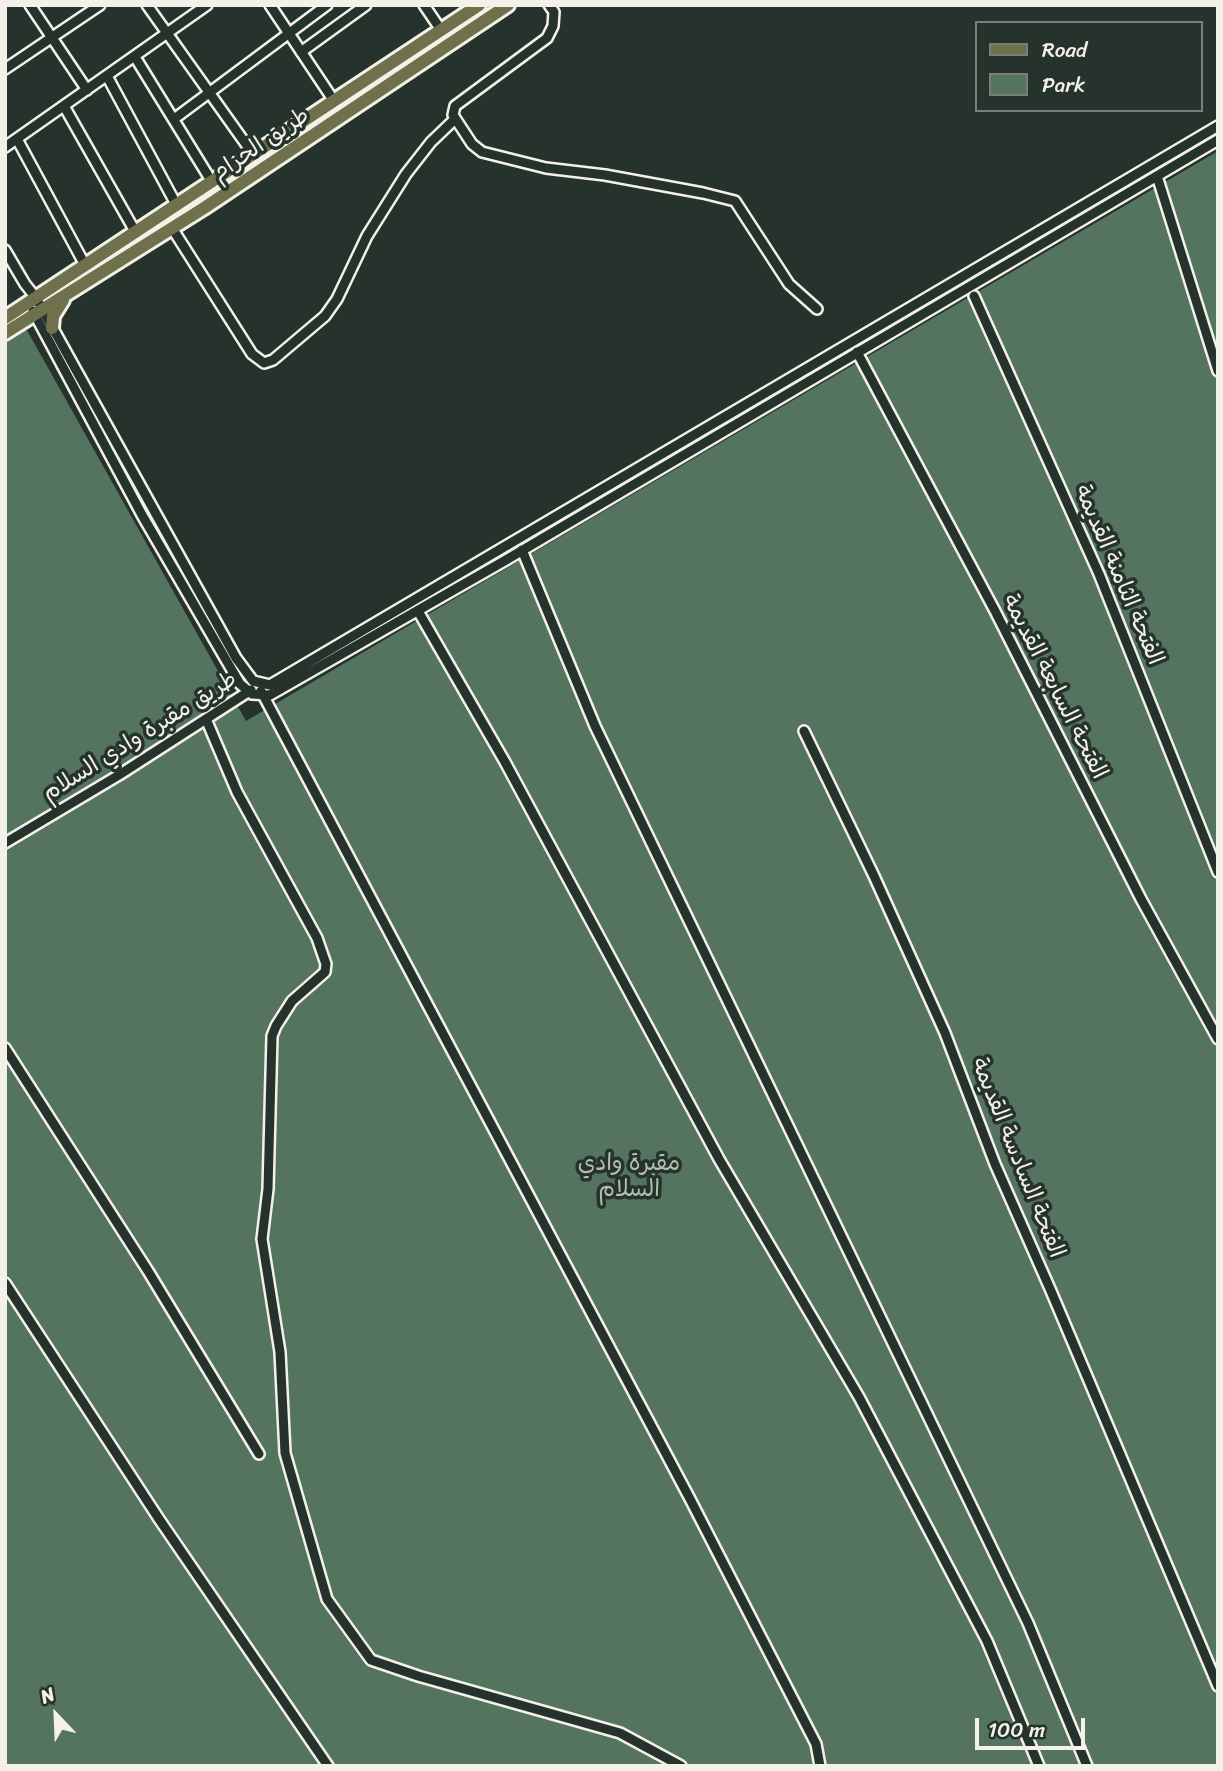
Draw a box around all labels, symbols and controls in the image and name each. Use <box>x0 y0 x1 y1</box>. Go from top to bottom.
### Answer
legend <box>974 21 1202 112</box>
text: Road <box>1042 31 1087 69</box>
text: Park <box>1042 66 1085 104</box>
street label: طريق الحزام <box>207 102 315 188</box>
street label: الفتحة الثامنة القديمة <box>1068 481 1168 669</box>
street label: الفتحة السابعة القديمة <box>995 590 1113 784</box>
street label: طريق مقبرة وادي السلام <box>38 666 242 808</box>
street label: الفتحة السادسة القديمة <box>964 1054 1070 1262</box>
park label: مقبرة وادي السلام <box>578 1150 680 1204</box>
text: N <box>35 1677 60 1713</box>
north arrow <box>21 1680 91 1750</box>
scale bar <box>978 1704 1088 1748</box>
text: 100 m <box>988 1711 1045 1749</box>

